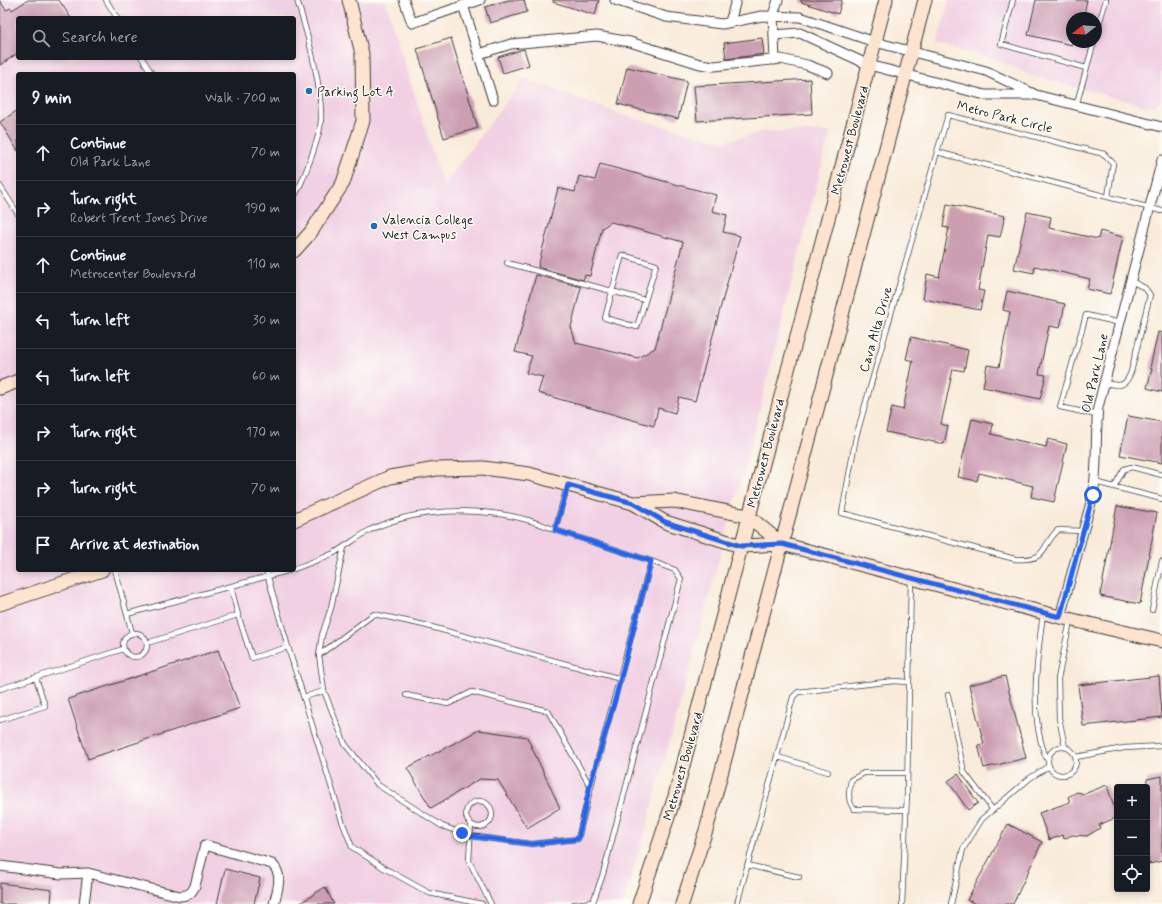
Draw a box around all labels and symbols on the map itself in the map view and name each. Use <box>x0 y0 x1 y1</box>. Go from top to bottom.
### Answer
north arrow <box>1066 12 1102 48</box>
place label: Parking Lot A <box>317 84 394 103</box>
street label: Metrowest Boulevard <box>828 84 873 197</box>
marker: Parking Lot A <box>304 86 314 96</box>
street label: Metro Park Circle <box>955 97 1054 138</box>
place label: Valencia College West Campus <box>382 212 473 244</box>
marker: Valencia College West Campus <box>369 221 379 231</box>
street label: Cava Alta Drive <box>856 284 897 374</box>
street label: Old Park Lane <box>1078 332 1113 414</box>
street label: Metrowest Boulevard <box>744 397 789 510</box>
route start <box>1084 486 1102 504</box>
street label: Metrowest Boulevard <box>660 710 707 823</box>
route end <box>453 824 471 842</box>

